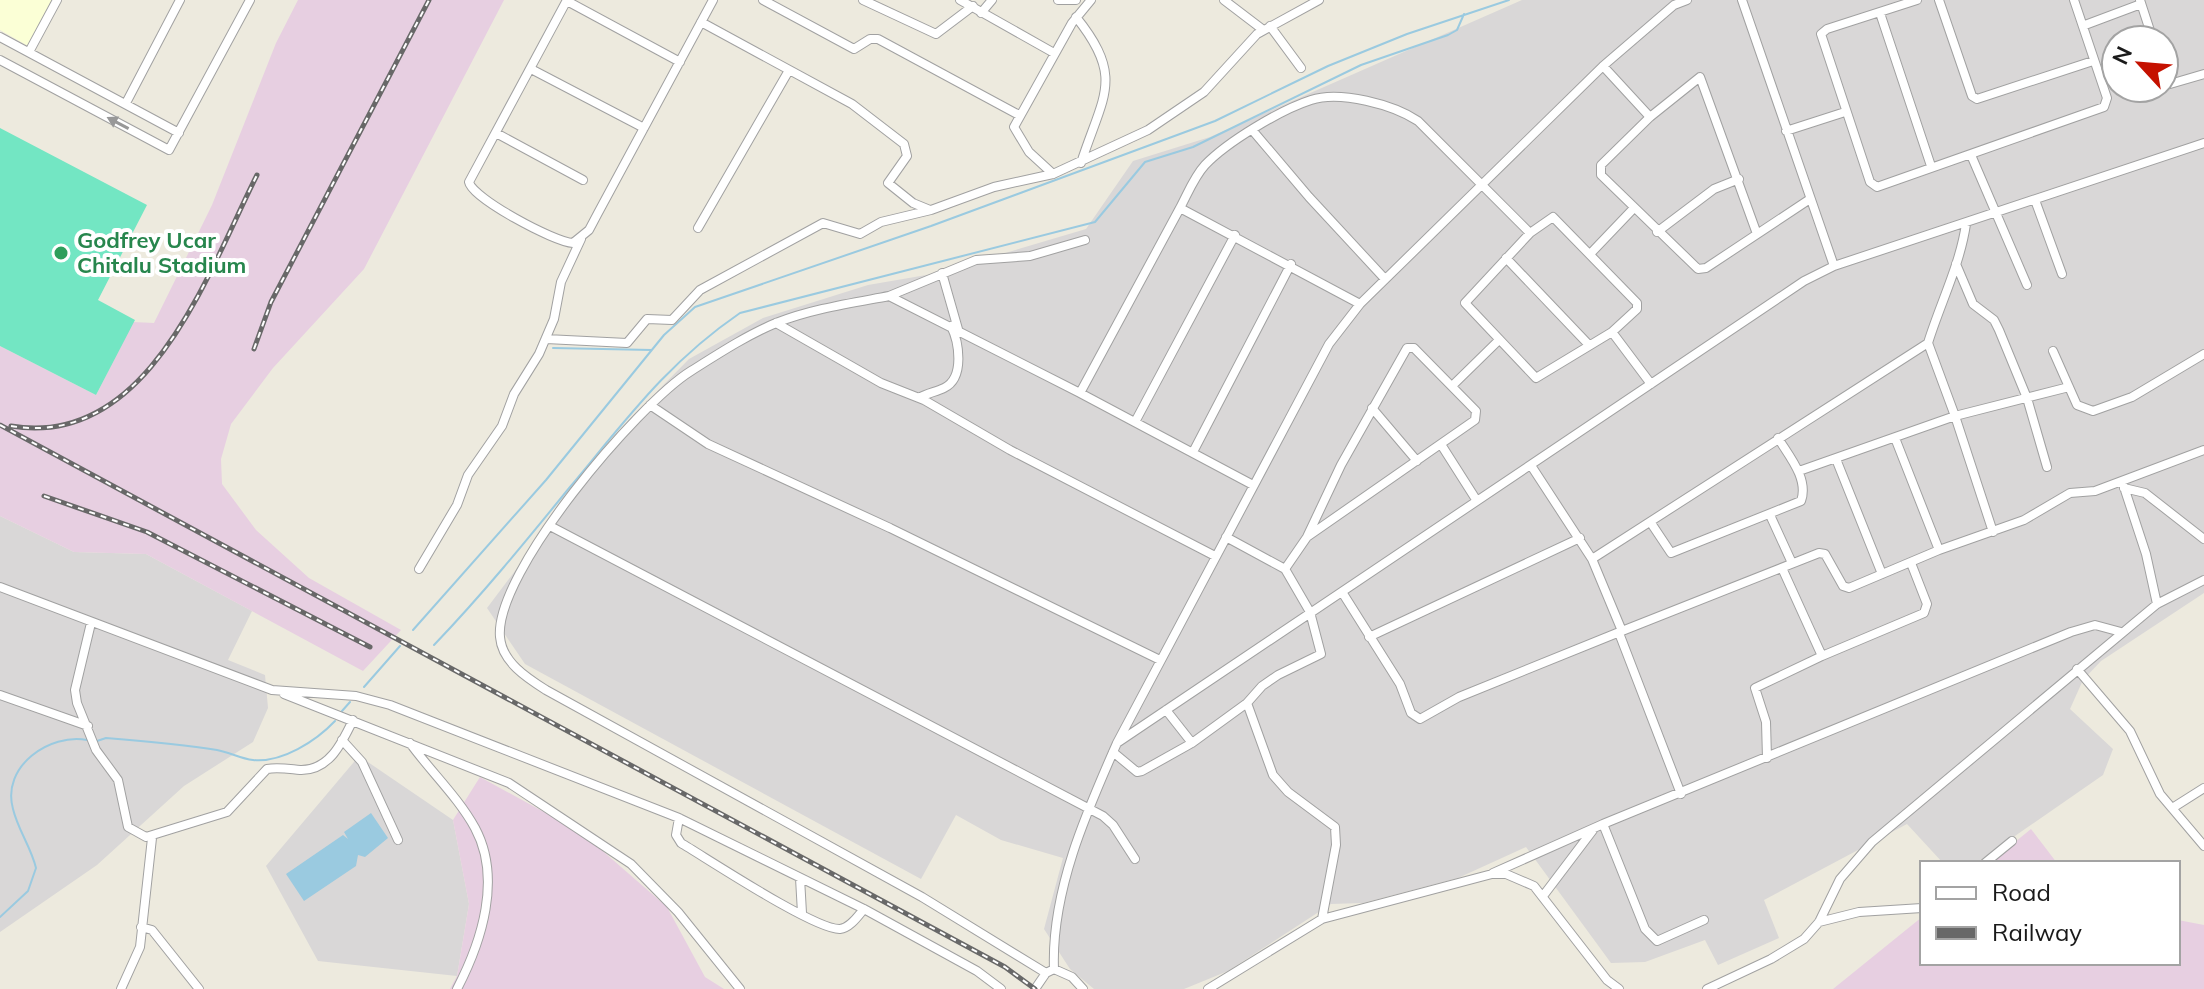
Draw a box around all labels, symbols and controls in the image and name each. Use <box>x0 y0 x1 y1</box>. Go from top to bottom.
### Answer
north arrow <box>2100 24 2180 104</box>
text: N <box>2106 42 2138 69</box>
one-way arrow <box>106 117 129 130</box>
place label: Godfrey Ucar Chitalu Stadium <box>77 226 246 279</box>
marker: Godfrey Ucar Chitalu Stadium <box>52 244 70 262</box>
legend <box>1920 861 2180 965</box>
text: Road <box>1992 877 2051 907</box>
text: Railway <box>1992 917 2082 947</box>

